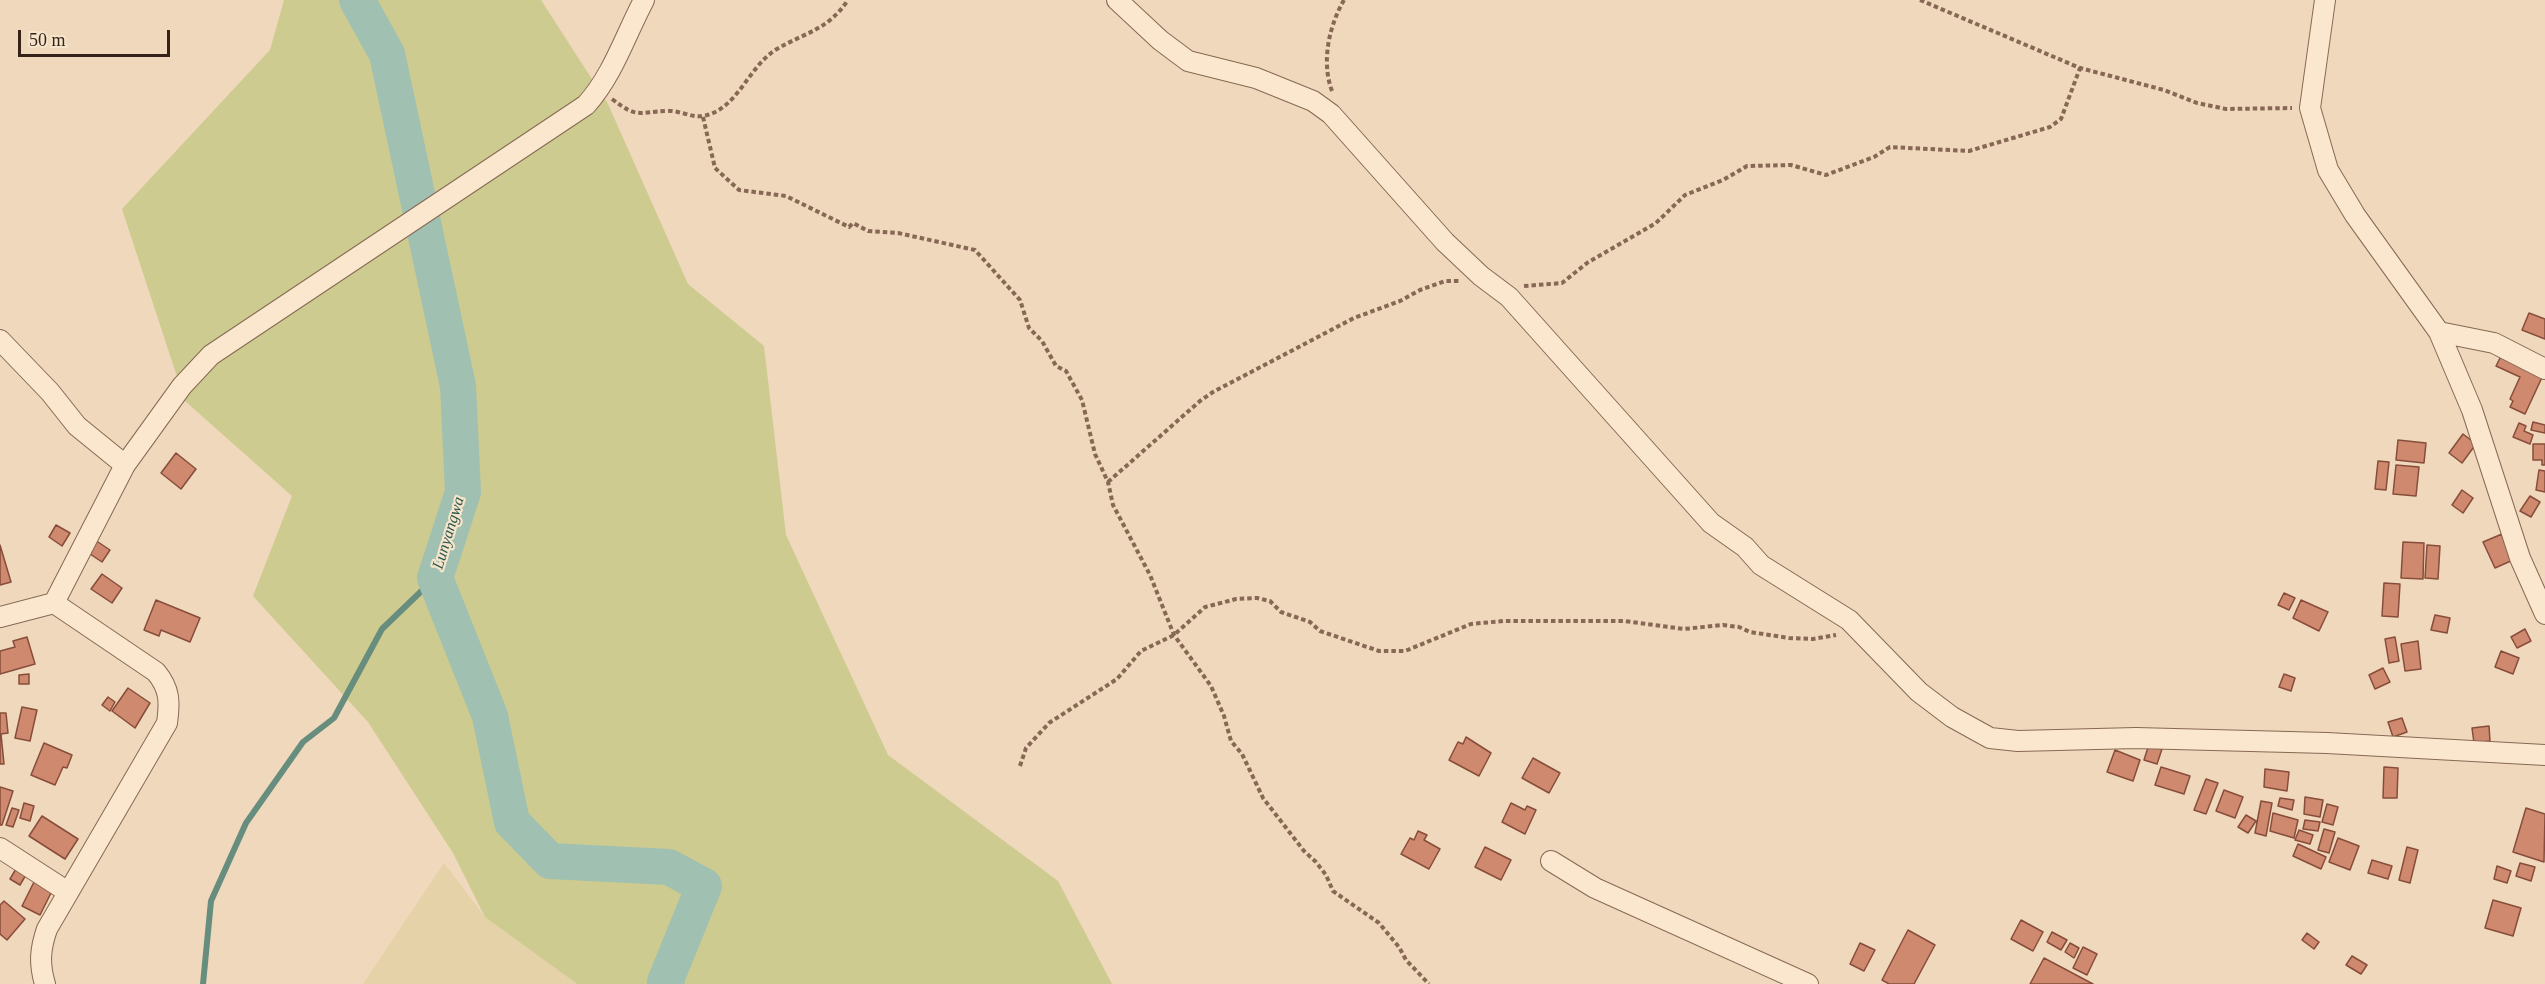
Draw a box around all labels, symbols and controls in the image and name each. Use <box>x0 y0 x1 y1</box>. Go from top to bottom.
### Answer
scale bar <box>21 18 172 56</box>
text: 50 m <box>29 30 66 50</box>
water label: Lunyangwa <box>429 494 469 572</box>

